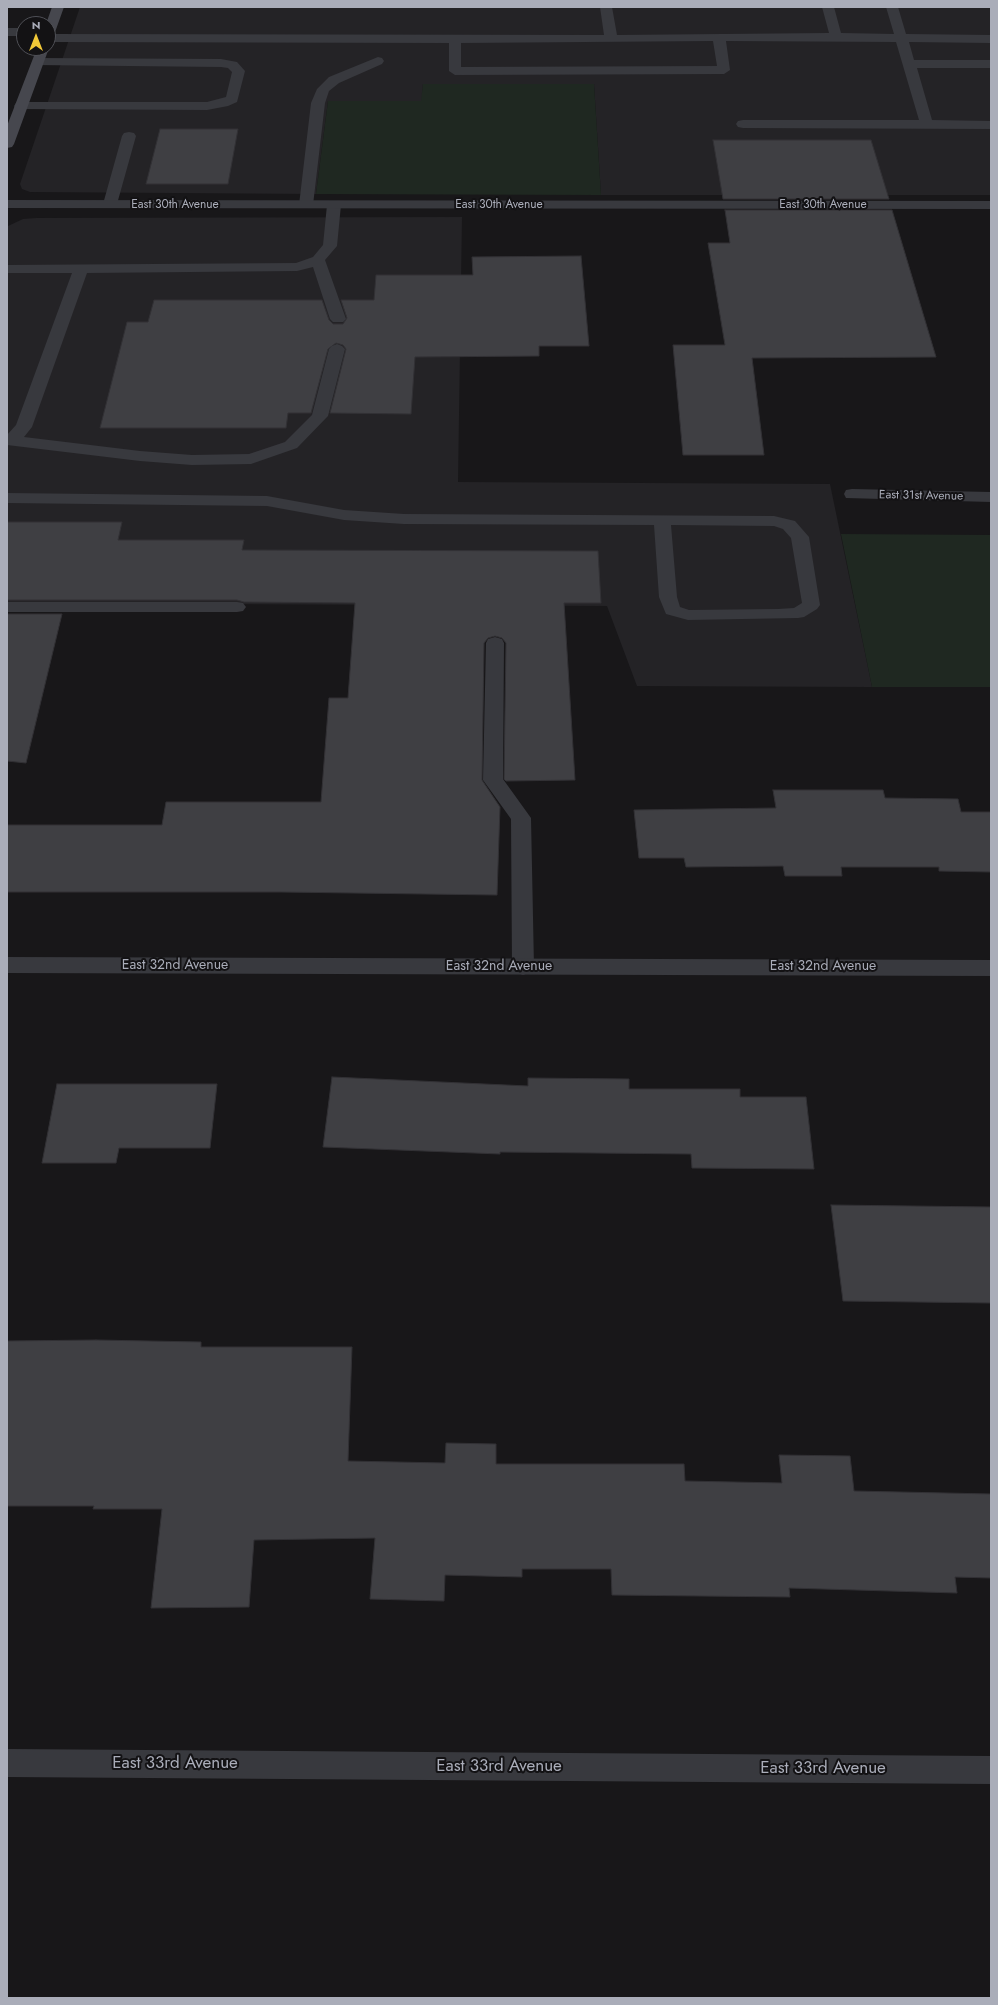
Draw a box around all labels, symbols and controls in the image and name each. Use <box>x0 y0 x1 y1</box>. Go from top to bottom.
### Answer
north arrow <box>16 16 56 56</box>
text: N <box>32 17 40 33</box>
street label: East 30th Avenue <box>131 198 219 212</box>
street label: East 30th Avenue <box>455 198 543 212</box>
street label: East 30th Avenue <box>779 198 867 212</box>
street label: East 31st Avenue <box>879 488 963 504</box>
street label: East 32nd Avenue <box>122 958 228 974</box>
street label: East 32nd Avenue <box>446 959 552 975</box>
street label: East 32nd Avenue <box>770 959 876 975</box>
street label: East 33rd Avenue <box>112 1754 238 1774</box>
street label: East 33rd Avenue <box>436 1757 562 1777</box>
street label: East 33rd Avenue <box>760 1759 886 1779</box>

